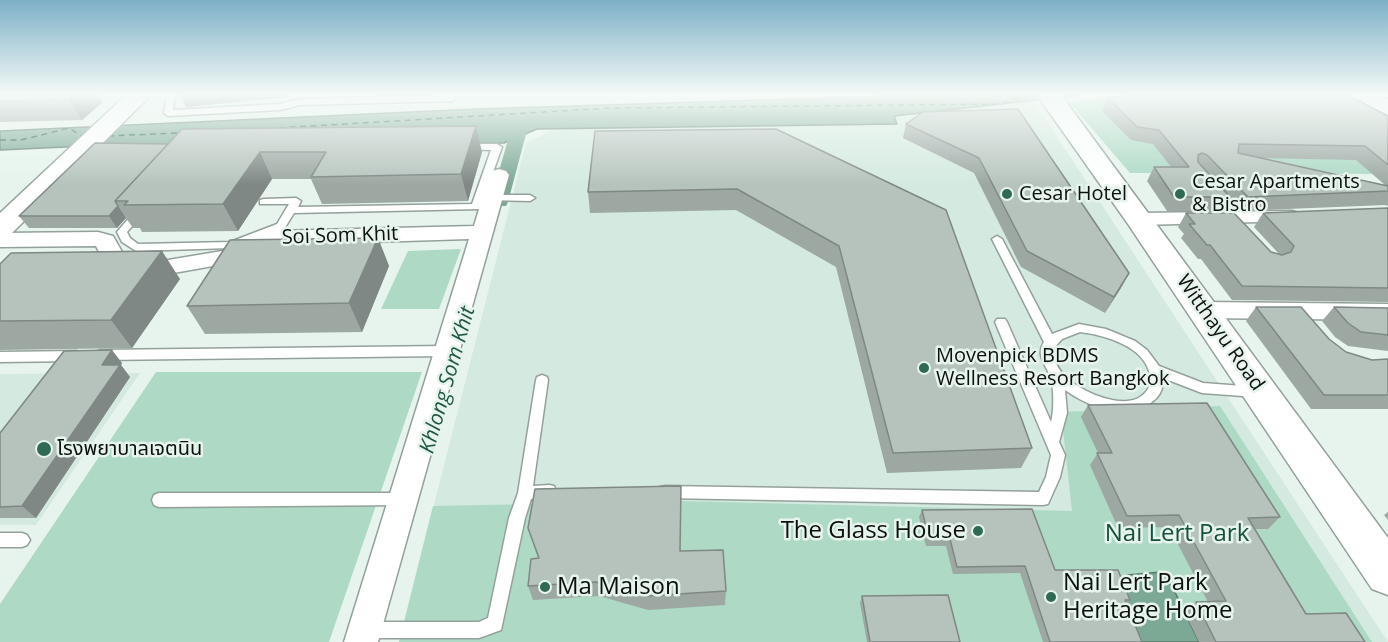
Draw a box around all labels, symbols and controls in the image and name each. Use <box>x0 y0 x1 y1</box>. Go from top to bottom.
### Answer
place label: Cesar Apartments & Bistro <box>1192 170 1360 217</box>
place label: Cesar Hotel <box>1019 182 1127 206</box>
marker: Cesar Hotel <box>1000 187 1014 201</box>
marker: Cesar Apartments & Bistro <box>1173 187 1187 201</box>
street label: Soi Som Khit <box>281 222 399 250</box>
street label: Witthayu Road <box>1171 270 1269 396</box>
water label: Khlong Som Khit <box>415 304 481 456</box>
place label: Movenpick BDMS Wellness Resort Bangkok <box>936 344 1169 391</box>
marker: Movenpick BDMS Wellness Resort Bangkok <box>917 361 931 375</box>
place label: โรงพยาบาลเจตนิน <box>57 437 202 461</box>
marker: โรงพยาบาลเจตนิน <box>35 440 53 458</box>
place label: The Glass House <box>781 517 966 545</box>
park label: Nai Lert Park <box>1105 520 1249 548</box>
marker: The Glass House <box>971 524 985 538</box>
place label: Nai Lert Park Heritage Home <box>1063 569 1232 625</box>
place label: Ma Maison <box>557 573 680 601</box>
marker: Ma Maison <box>538 580 552 594</box>
marker: Nai Lert Park Heritage Home <box>1044 590 1058 604</box>

